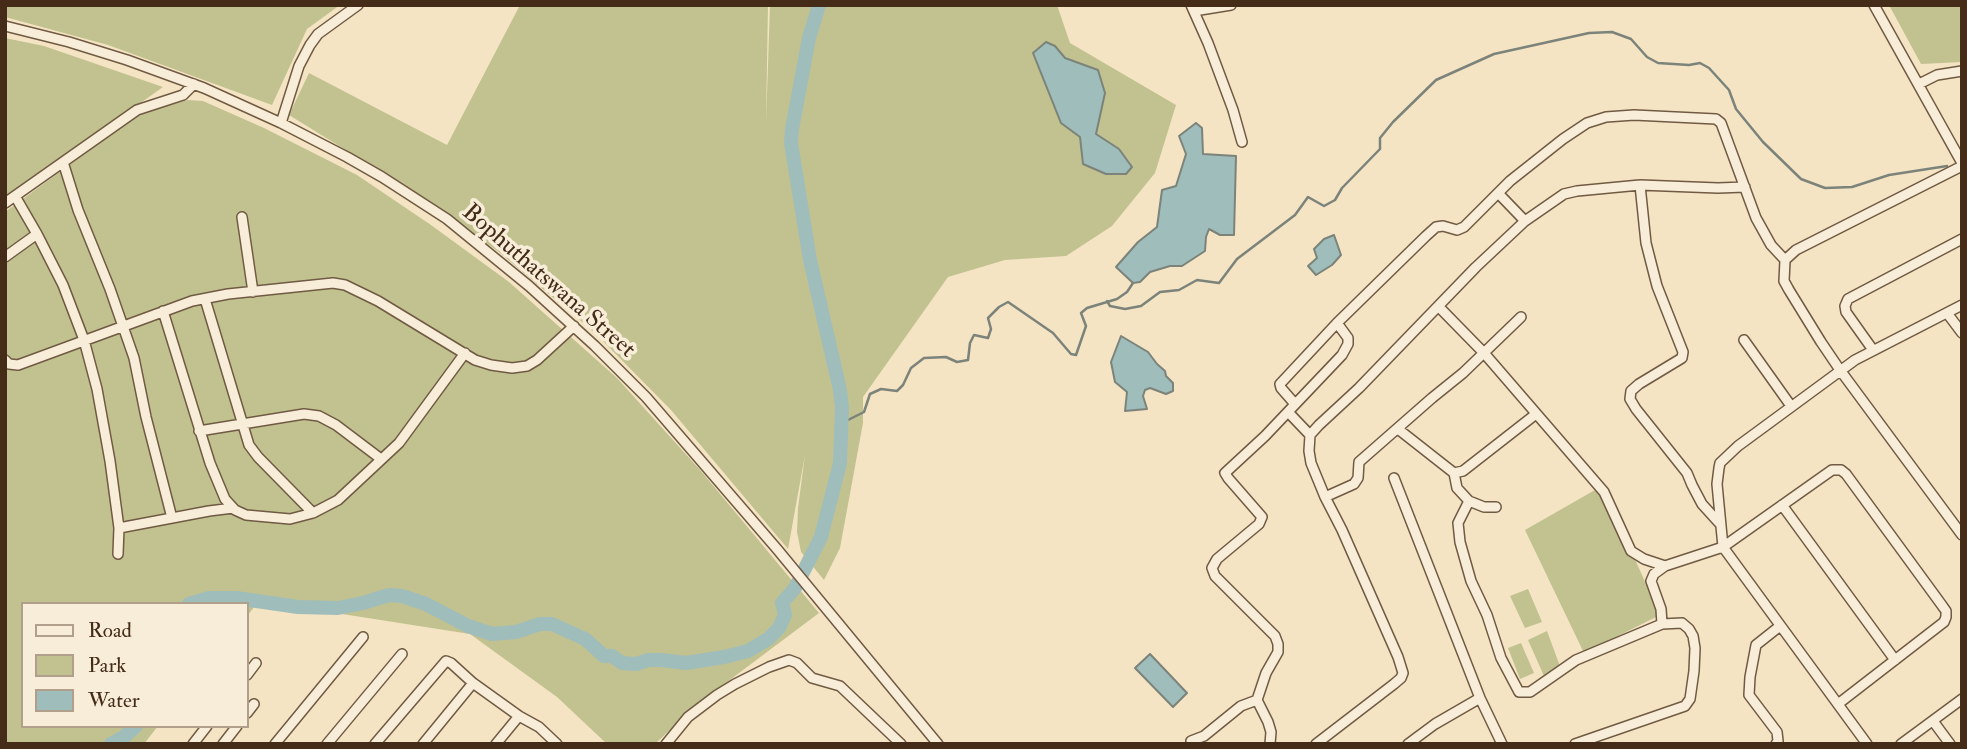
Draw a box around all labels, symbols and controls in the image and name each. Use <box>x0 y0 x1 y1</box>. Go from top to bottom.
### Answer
street label: Bophuthatswana Street <box>456 199 640 365</box>
legend <box>21 602 248 728</box>
text: Road <box>88 617 132 644</box>
text: Park <box>88 652 126 679</box>
text: Water <box>88 687 140 714</box>

